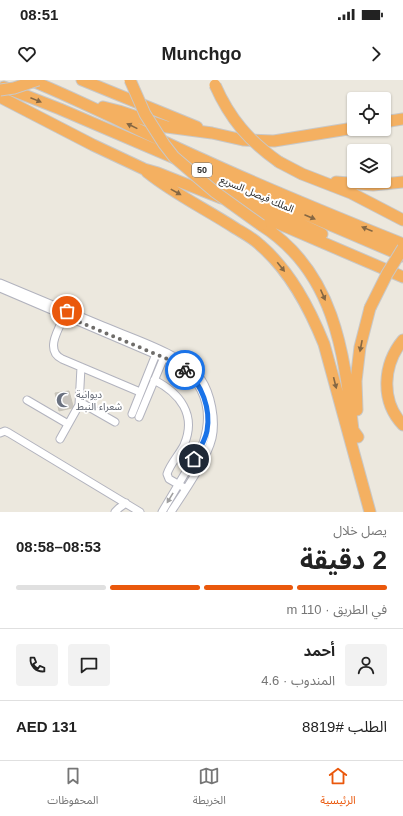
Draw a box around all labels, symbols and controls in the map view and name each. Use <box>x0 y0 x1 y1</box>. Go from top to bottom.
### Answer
text: 08:51 <box>20 6 58 23</box>
icon: heart <box>16 43 38 65</box>
icon: forward <box>365 43 387 65</box>
text: Munchgo <box>162 44 242 64</box>
map controls <box>347 92 391 188</box>
button: locate <box>347 92 391 136</box>
one-way arrow <box>31 97 43 103</box>
one-way arrow <box>127 123 138 130</box>
button: layers <box>347 144 391 188</box>
road number: 50 <box>192 163 212 177</box>
street label: الملك فيصل السريع <box>218 174 295 216</box>
one-way arrow <box>170 188 182 195</box>
one-way arrow <box>305 214 317 220</box>
one-way arrow <box>360 226 372 232</box>
one-way arrow <box>276 261 285 272</box>
one-way arrow <box>320 290 326 301</box>
pin <box>50 294 84 328</box>
icon: bag <box>56 300 78 322</box>
one-way arrow <box>357 340 363 352</box>
courier <box>165 350 205 390</box>
icon: bike <box>174 359 196 381</box>
one-way arrow <box>333 377 339 390</box>
place label: ديوانية شعراء النبط <box>76 389 122 413</box>
mosque icon: ديوانية شعراء النبط <box>55 391 73 409</box>
pin <box>177 442 211 476</box>
icon: home <box>183 448 205 470</box>
one-way arrow <box>167 492 174 504</box>
text: يصل خلال <box>333 523 387 538</box>
text: 08:53–08:58 <box>16 538 101 555</box>
text: 2 دقيقة <box>300 545 387 575</box>
text: في الطريق · 110 m <box>286 602 387 617</box>
text: أحمد <box>304 642 335 659</box>
button: phone <box>16 644 58 686</box>
button: chat <box>68 644 110 686</box>
button: person <box>345 644 387 686</box>
text: المندوب · 4.6 <box>261 673 335 688</box>
text: AED 131 <box>16 718 77 735</box>
text: الطلب #8819 <box>302 718 387 735</box>
tab: المحفوظات <box>47 765 98 812</box>
tab: الخريطة <box>193 765 226 812</box>
tab: الرئيسية <box>320 765 356 812</box>

